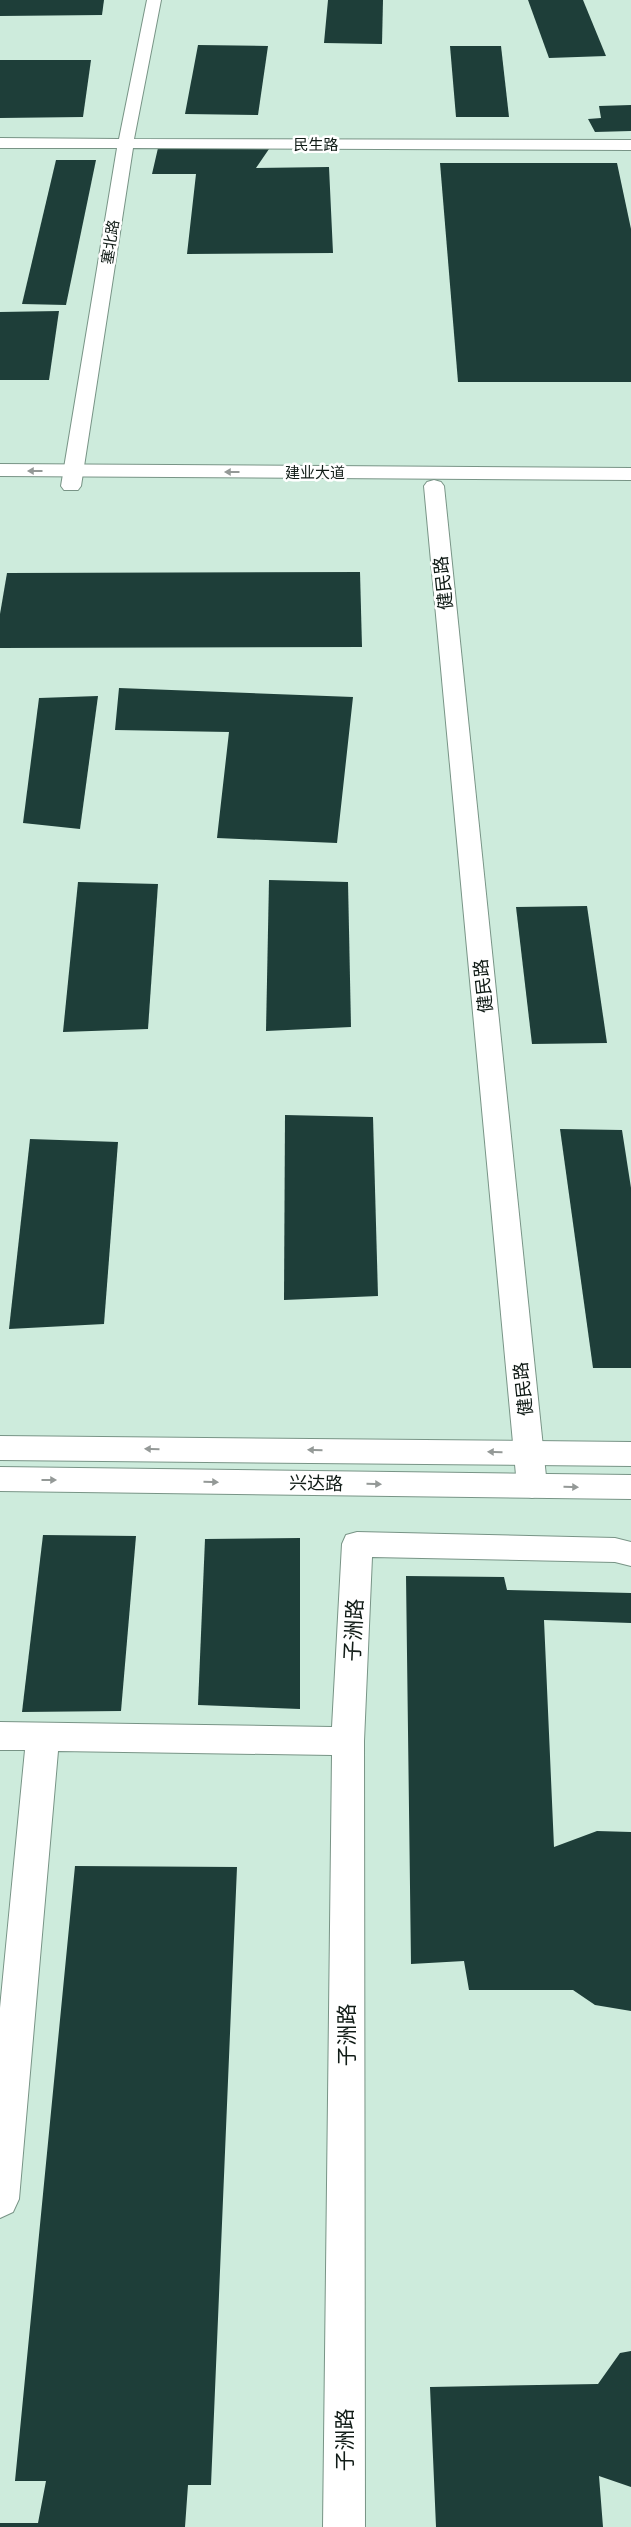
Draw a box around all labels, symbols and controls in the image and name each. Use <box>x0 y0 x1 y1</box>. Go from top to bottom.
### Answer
street label: 民生路 <box>293 135 339 154</box>
street label: 塞北路 <box>97 218 123 266</box>
street label: 建业大道 <box>285 463 345 482</box>
one-way arrow <box>27 467 43 475</box>
one-way arrow <box>224 468 240 476</box>
street label: 健民路 <box>429 555 457 611</box>
street label: 健民路 <box>469 958 497 1014</box>
street label: 健民路 <box>509 1361 537 1417</box>
one-way arrow <box>144 1445 160 1453</box>
one-way arrow <box>307 1446 323 1454</box>
one-way arrow <box>487 1448 503 1456</box>
street label: 兴达路 <box>289 1471 343 1495</box>
one-way arrow <box>41 1476 57 1484</box>
one-way arrow <box>203 1478 219 1486</box>
one-way arrow <box>366 1480 382 1488</box>
one-way arrow <box>563 1483 579 1491</box>
street label: 子洲路 <box>338 1598 368 1662</box>
street label: 子洲路 <box>333 2004 359 2067</box>
street label: 子洲路 <box>331 2409 357 2472</box>

